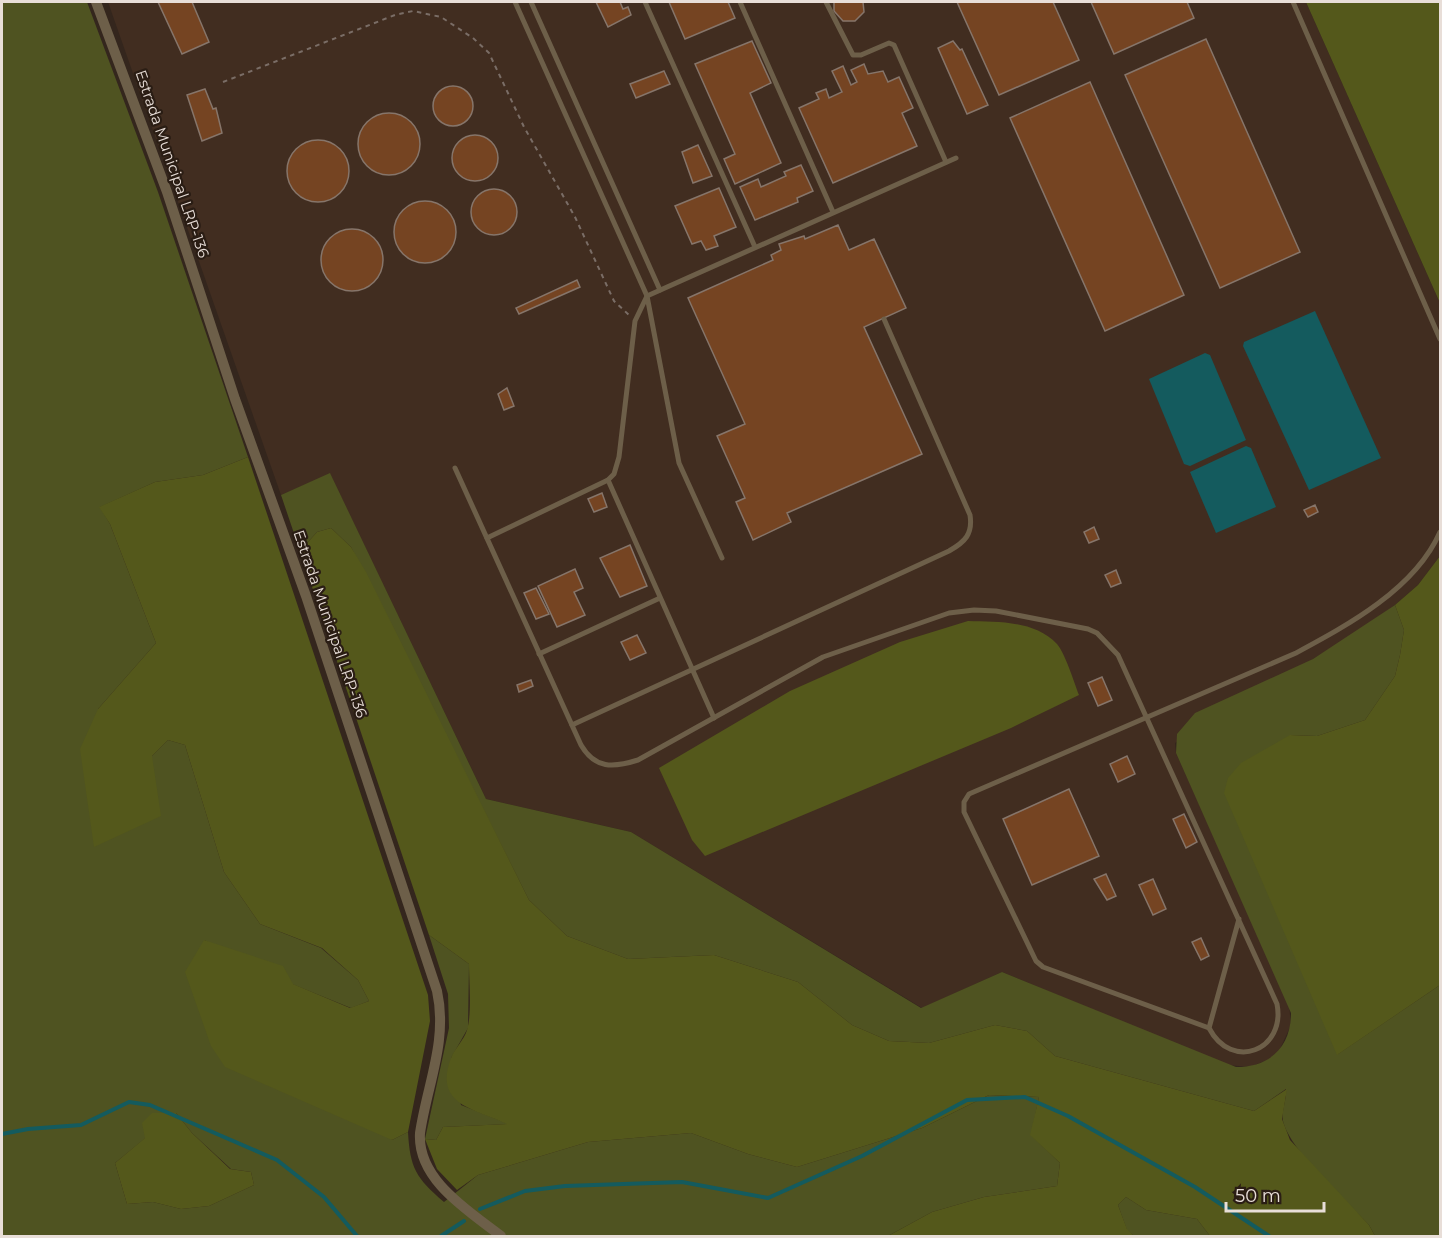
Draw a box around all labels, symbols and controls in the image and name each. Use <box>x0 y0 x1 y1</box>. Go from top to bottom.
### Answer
street label: Estrada Municipal LRP-136 <box>131 67 214 260</box>
street label: Estrada Municipal LRP-136 <box>289 527 372 720</box>
scale bar <box>1226 1175 1324 1213</box>
text: 50 m <box>1235 1185 1281 1207</box>

